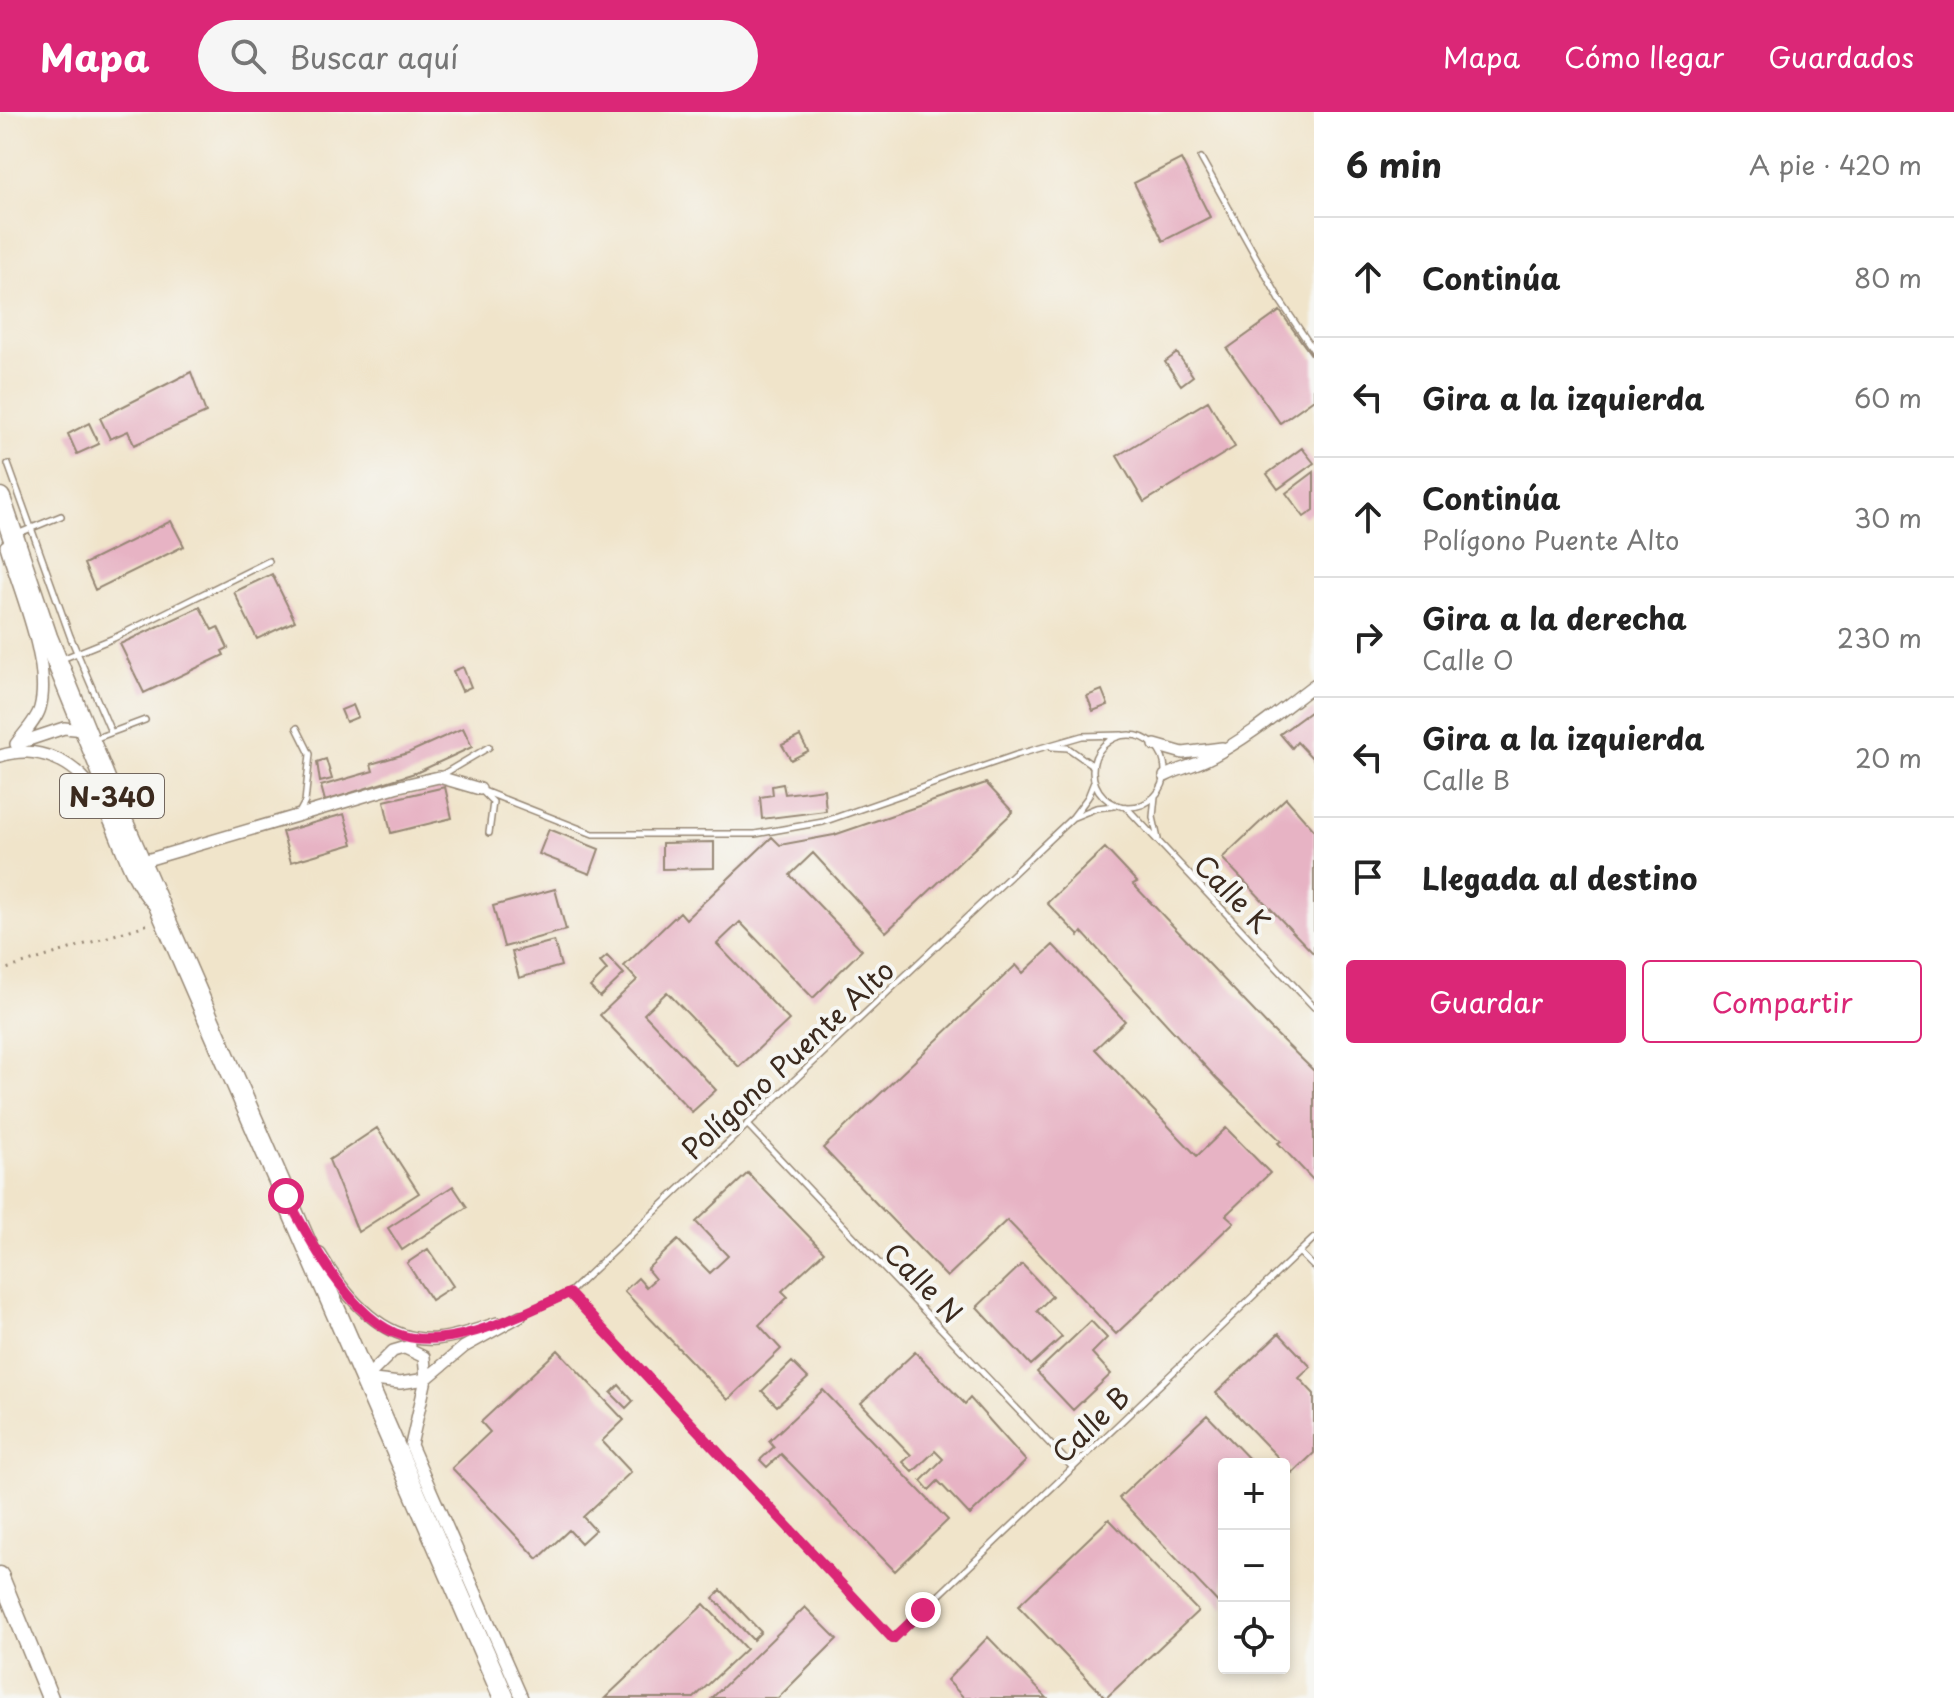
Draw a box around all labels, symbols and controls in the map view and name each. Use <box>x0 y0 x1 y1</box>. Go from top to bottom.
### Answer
search box <box>198 20 758 92</box>
text: Mapa <box>40 28 150 85</box>
icon: search <box>226 34 270 78</box>
text: Buscar aquí <box>290 34 458 79</box>
text: Mapa <box>1443 35 1520 78</box>
text: Cómo llegar <box>1564 35 1724 78</box>
text: Guardados <box>1768 35 1914 78</box>
text: 6 min <box>1346 138 1442 190</box>
text: A pie · 420 m <box>1749 145 1922 184</box>
icon: ahead <box>1346 255 1390 299</box>
text: Continúa <box>1422 255 1561 300</box>
text: 80 m <box>1854 258 1922 297</box>
icon: left <box>1346 375 1390 419</box>
text: Gira a la izquierda <box>1422 375 1705 420</box>
text: 60 m <box>1854 378 1922 417</box>
text: Continúa <box>1422 475 1561 520</box>
icon: ahead <box>1346 495 1390 539</box>
text: 30 m <box>1854 498 1922 537</box>
text: Polígono Puente Alto <box>1422 520 1680 559</box>
text: Gira a la derecha <box>1422 595 1687 640</box>
icon: right <box>1346 615 1390 659</box>
text: 230 m <box>1837 618 1922 657</box>
text: Calle O <box>1422 640 1514 679</box>
text: Gira a la izquierda <box>1422 715 1705 760</box>
icon: left <box>1346 735 1390 779</box>
text: 20 m <box>1855 738 1922 777</box>
text: Calle B <box>1422 760 1510 799</box>
road number: N-340 <box>60 774 164 818</box>
street label: Calle K <box>1184 844 1282 942</box>
icon: arrive <box>1346 855 1390 899</box>
text: Llegada al destino <box>1422 855 1697 900</box>
street label: Polígono Puente Alto <box>671 949 903 1169</box>
button: Guardar <box>1346 960 1626 1043</box>
button: Compartir <box>1642 960 1922 1043</box>
route start <box>268 1178 304 1214</box>
street label: Calle N <box>874 1232 974 1332</box>
street label: Calle B <box>1041 1376 1139 1472</box>
map controls <box>1218 1458 1290 1674</box>
button: + <box>1218 1458 1290 1530</box>
button: − <box>1218 1530 1290 1602</box>
route end <box>905 1592 941 1628</box>
button: locate <box>1218 1602 1290 1674</box>

